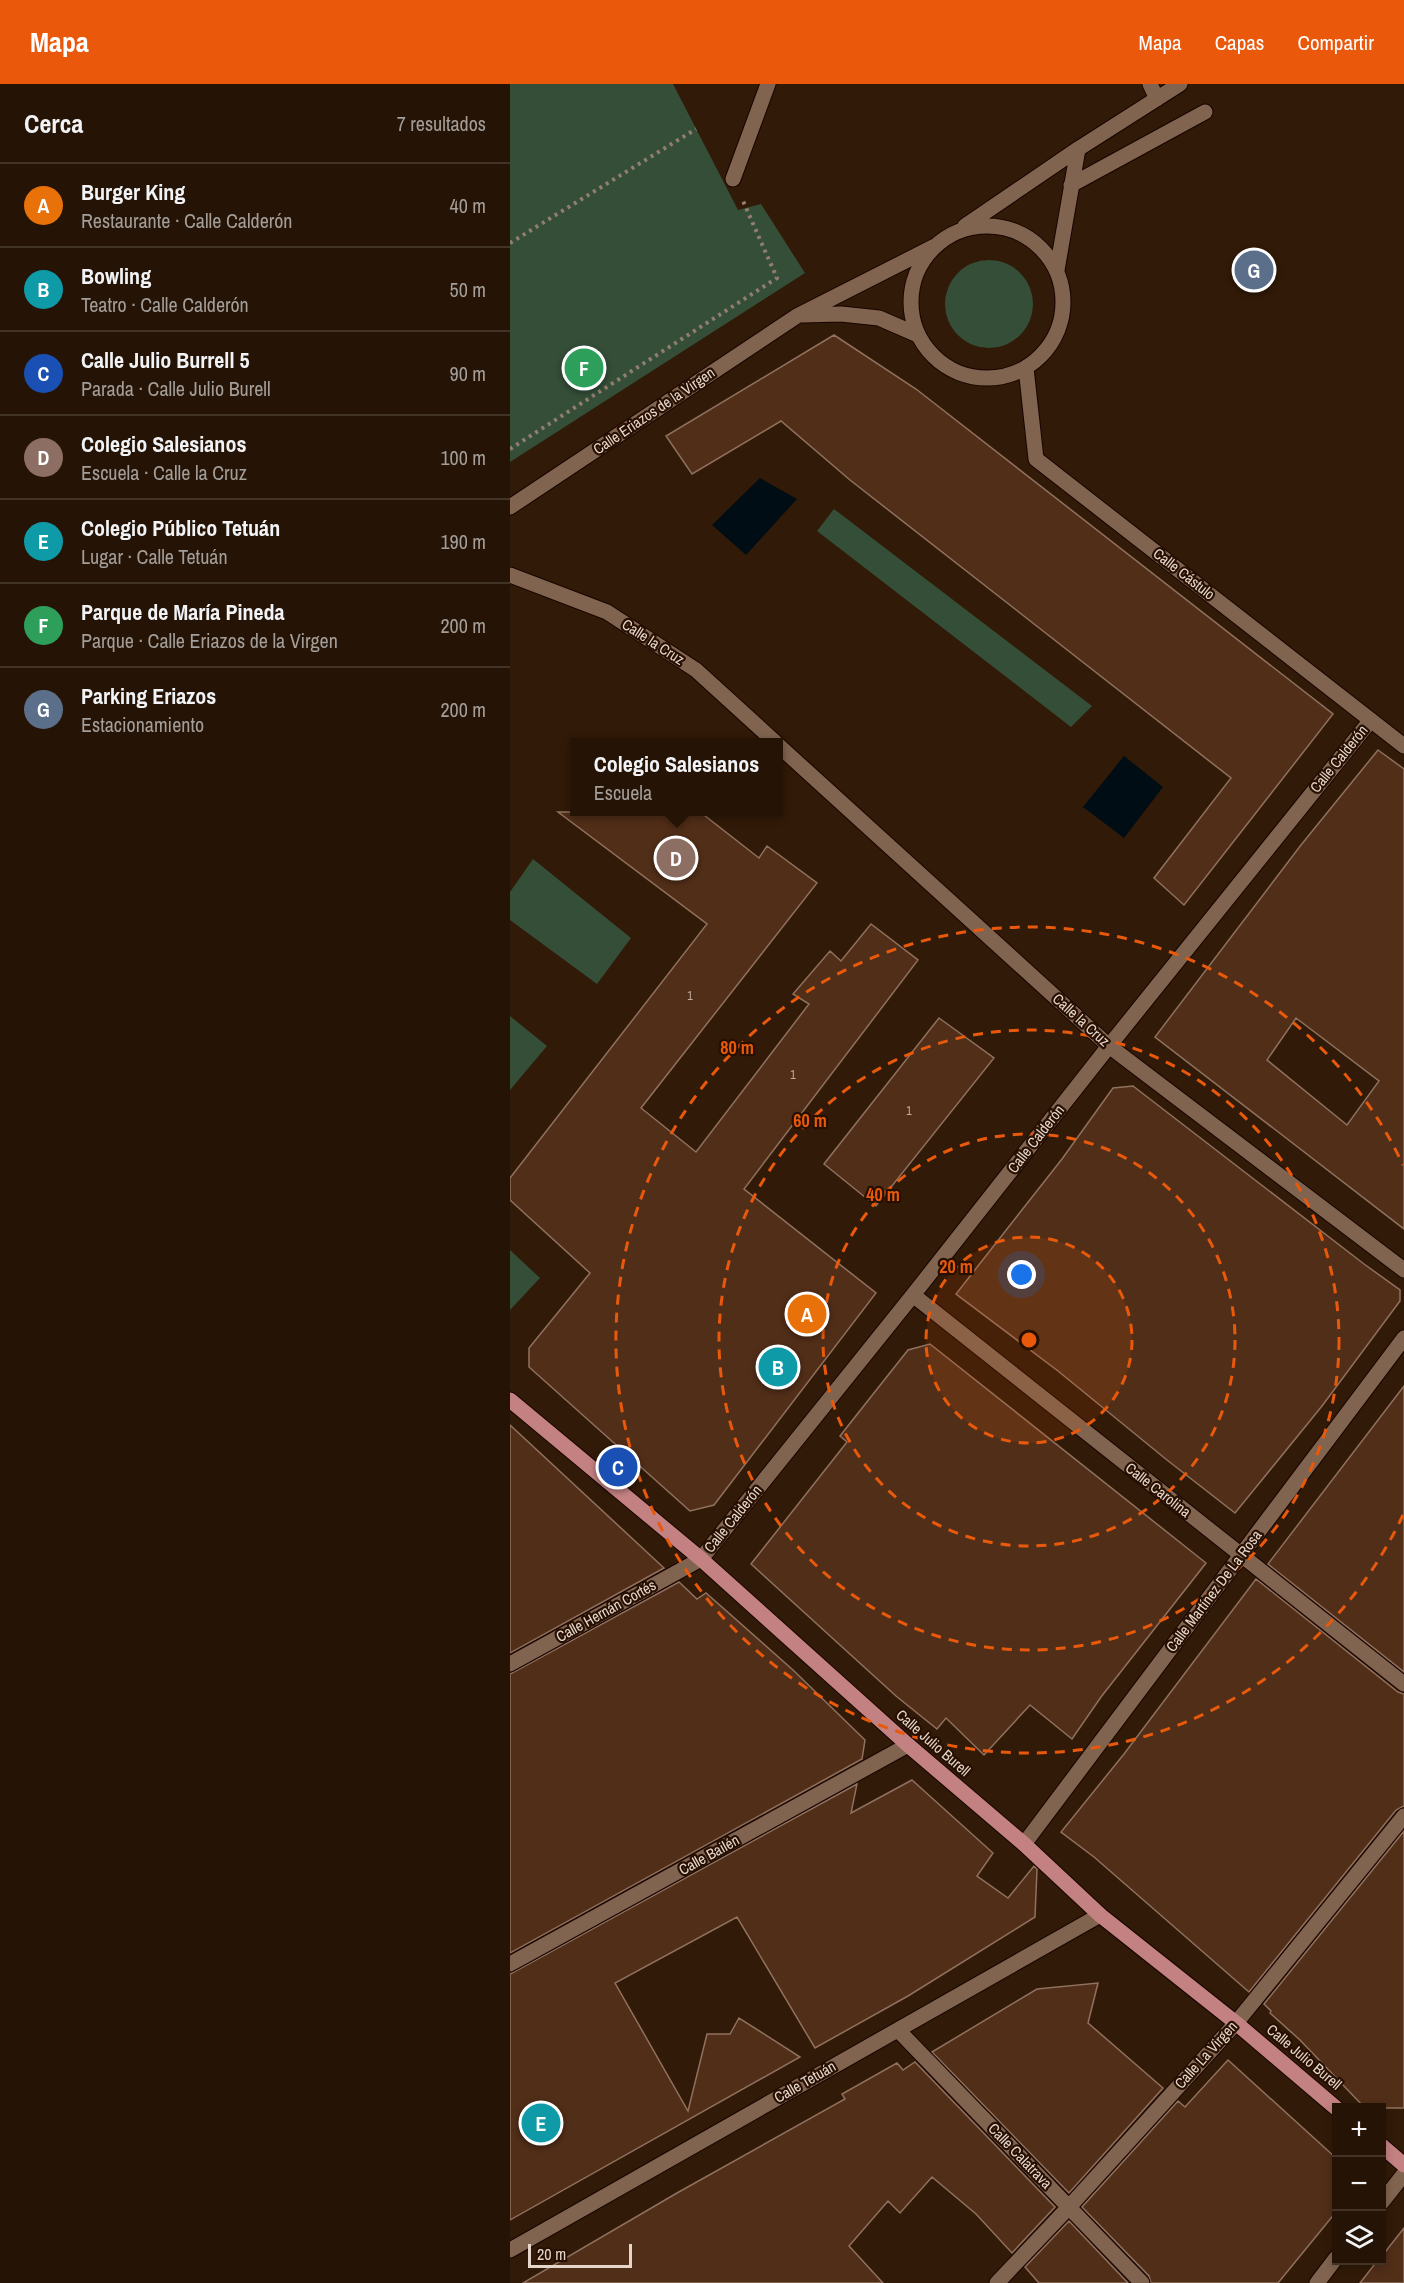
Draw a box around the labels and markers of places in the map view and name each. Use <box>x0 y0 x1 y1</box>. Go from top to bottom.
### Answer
pin: G <box>1234 248 1274 292</box>
pin: F <box>564 346 604 390</box>
pin: D <box>656 836 696 880</box>
pin: A <box>788 1292 826 1336</box>
centre of rings <box>1019 1330 1039 1350</box>
pin: B <box>758 1344 798 1390</box>
pin: C <box>598 1444 638 1490</box>
pin: E <box>522 2100 561 2146</box>

